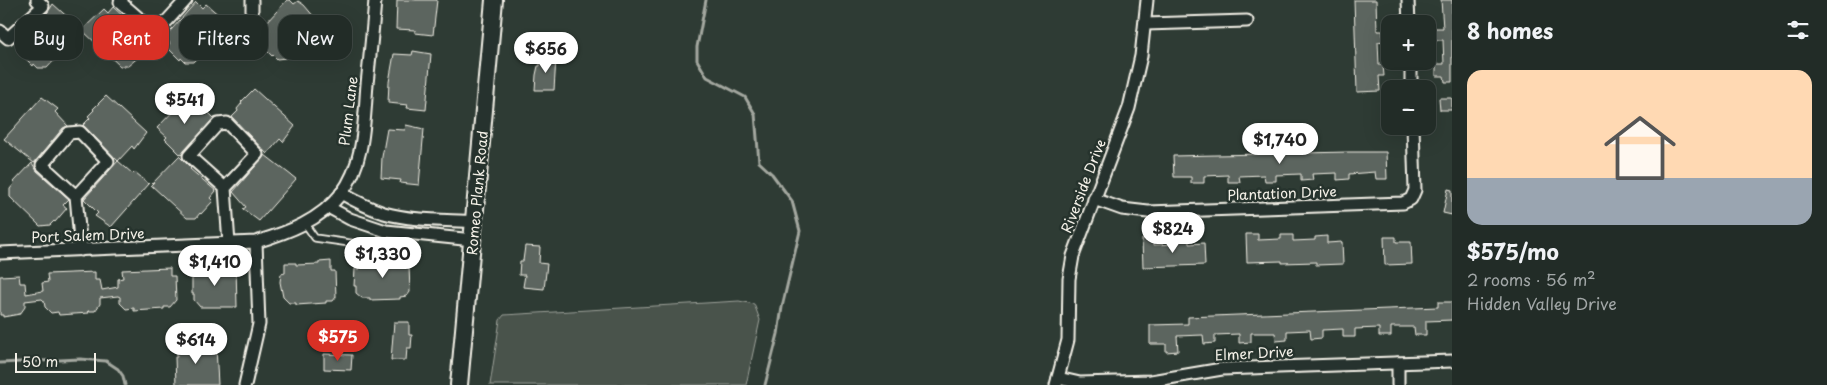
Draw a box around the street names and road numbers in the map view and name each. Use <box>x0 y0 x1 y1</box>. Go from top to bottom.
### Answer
street label: Plum Lane <box>333 75 363 147</box>
street label: Romeo Plank Road <box>461 130 493 256</box>
street label: Riverside Drive <box>1055 136 1111 236</box>
street label: Plantation Drive <box>1227 181 1337 205</box>
street label: Port Salem Drive <box>31 223 145 247</box>
street label: Elmer Drive <box>1214 340 1294 366</box>

